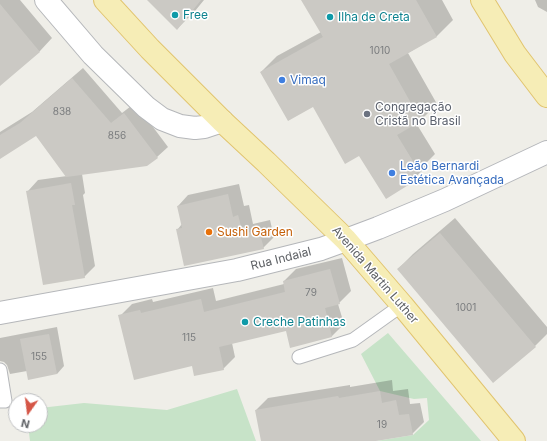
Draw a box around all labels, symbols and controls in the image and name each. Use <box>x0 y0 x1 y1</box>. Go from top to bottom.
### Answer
place label: Free <box>183 8 208 22</box>
marker: Free <box>170 10 180 20</box>
place label: Ilha de Creta <box>338 10 410 24</box>
marker: Ilha de Creta <box>325 12 335 22</box>
house number: 1010 <box>370 45 390 57</box>
place label: Vimaq <box>290 73 326 87</box>
marker: Vimaq <box>277 75 287 85</box>
place label: Congregação Cristã no Brasil <box>375 100 461 128</box>
house number: 838 <box>53 106 71 118</box>
marker: Congregação Cristã no Brasil <box>362 109 372 119</box>
house number: 856 <box>108 130 126 142</box>
place label: Leão Bernardi Estética Avançada <box>400 159 504 187</box>
marker: Leão Bernardi Estética Avançada <box>387 168 397 178</box>
street label: Avenida Martin Luther <box>329 223 421 327</box>
place label: Sushi Garden <box>217 225 293 239</box>
marker: Sushi Garden <box>204 227 214 237</box>
street label: Rua Indaial <box>249 245 313 273</box>
house number: 79 <box>305 287 317 299</box>
house number: 1001 <box>456 302 476 314</box>
place label: Creche Patinhas <box>253 315 346 329</box>
marker: Creche Patinhas <box>240 317 250 327</box>
house number: 115 <box>182 332 196 344</box>
house number: 155 <box>31 351 47 363</box>
north arrow <box>8 393 48 433</box>
text: N <box>20 416 31 431</box>
house number: 19 <box>377 419 387 431</box>

